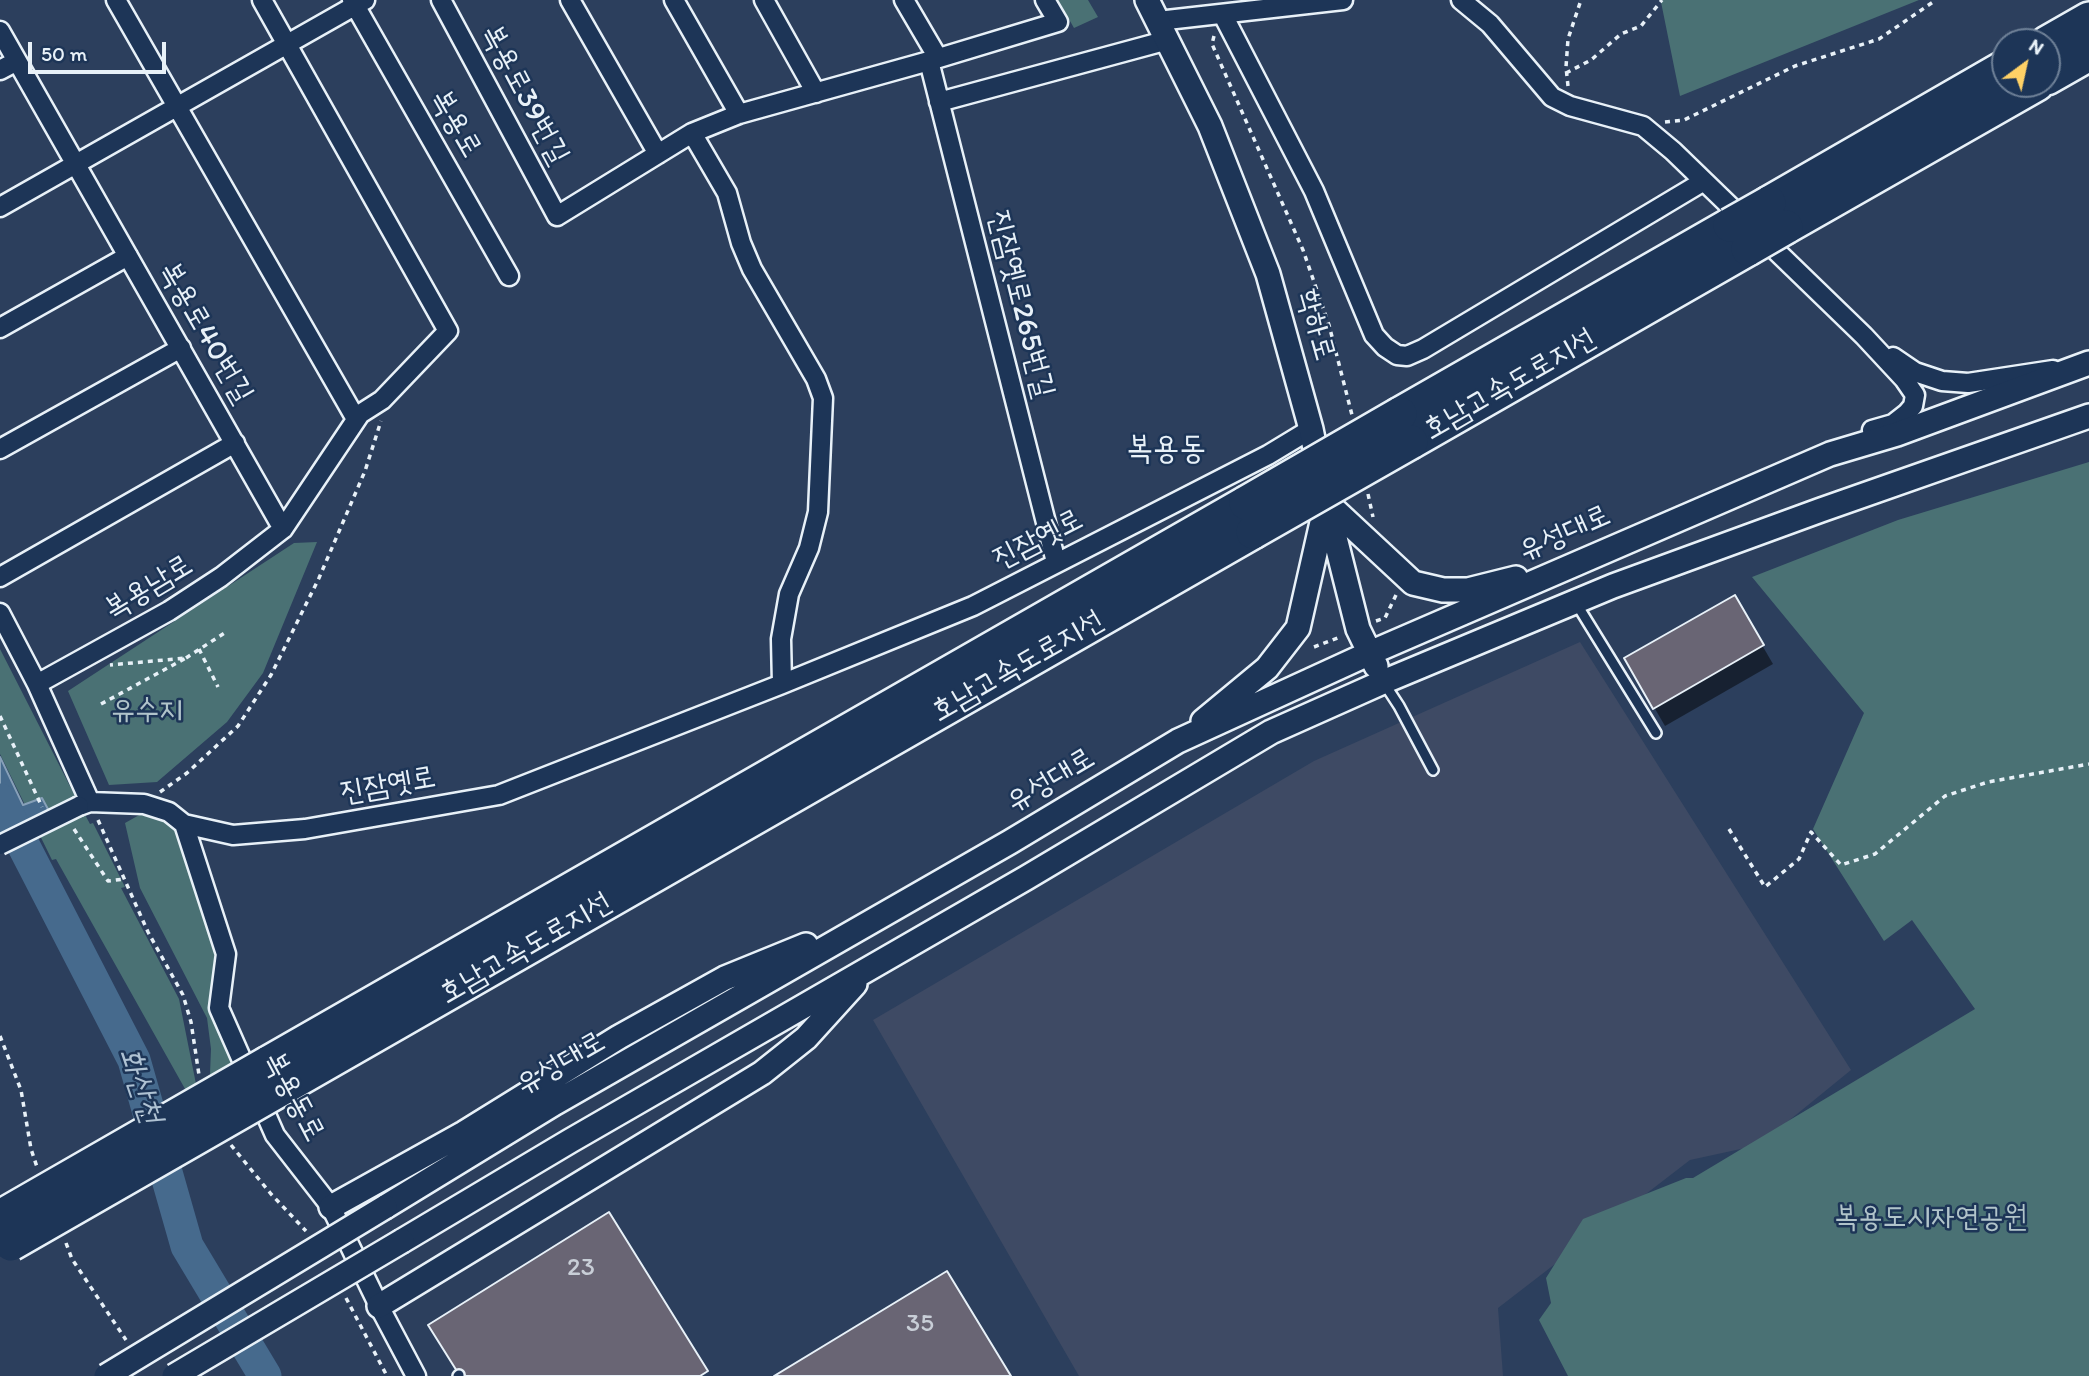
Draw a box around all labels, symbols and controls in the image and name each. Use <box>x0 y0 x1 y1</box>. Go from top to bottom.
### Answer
street label: 복용로39번길 <box>472 19 576 171</box>
scale bar <box>32 28 170 72</box>
north arrow <box>1991 28 2061 98</box>
text: N <box>2025 34 2048 60</box>
text: 50 m <box>41 41 87 66</box>
street label: 복용로 <box>421 84 489 164</box>
street label: 진잠옛로265번길 <box>979 206 1061 402</box>
street label: 복용로40번길 <box>150 256 260 410</box>
street label: 학하로 <box>1288 285 1342 365</box>
street label: 호남고속도로지선 <box>1417 321 1603 449</box>
district label: 복용동 <box>1126 430 1206 470</box>
street label: 유성대로 <box>1514 498 1616 570</box>
street label: 진잠옛로 <box>987 502 1089 578</box>
street label: 복용남로 <box>98 548 200 628</box>
street label: 호남고속도로지선 <box>925 603 1111 731</box>
park label: 유수지 <box>111 693 183 729</box>
street label: 유성대로 <box>1000 741 1102 821</box>
street label: 진잠옛로 <box>337 760 439 812</box>
street label: 호남고속도로지선 <box>433 885 619 1013</box>
street label: 유성대로 <box>510 1024 612 1104</box>
water label: 화산천 <box>108 1043 170 1129</box>
street label: 복용동로 <box>254 1046 332 1148</box>
park label: 복용도시자연공원 <box>1834 1200 2028 1236</box>
house number: 23 <box>567 1252 595 1284</box>
house number: 35 <box>906 1308 934 1340</box>

